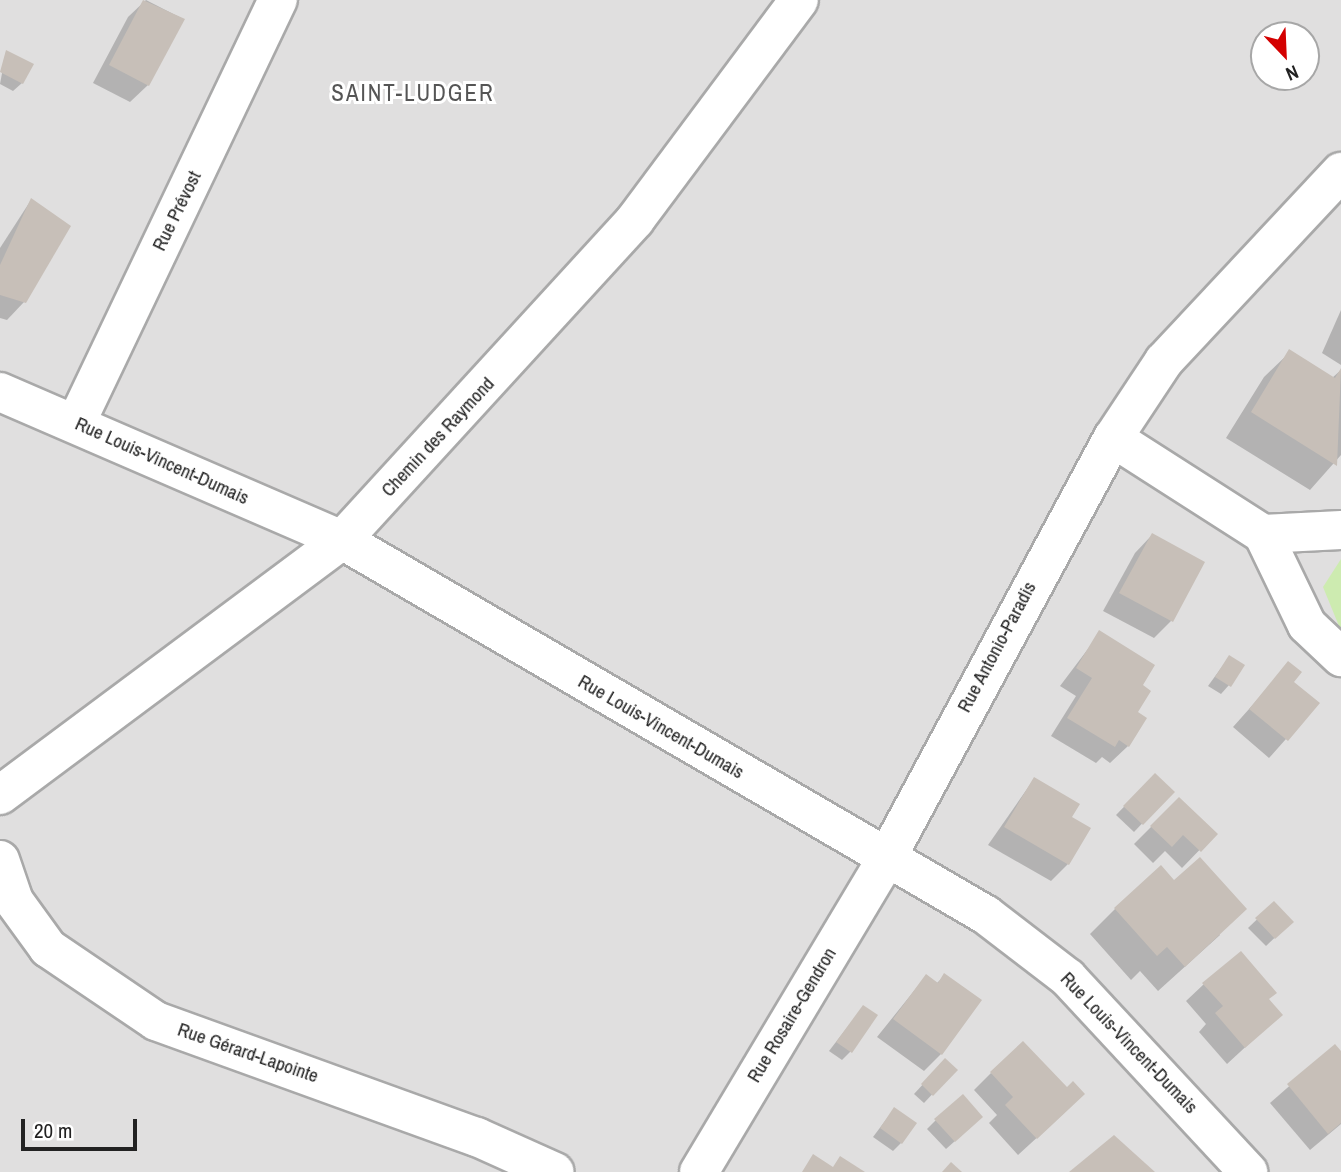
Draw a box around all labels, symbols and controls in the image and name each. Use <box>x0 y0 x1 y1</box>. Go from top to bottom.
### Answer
north arrow <box>1250 21 1320 91</box>
text: N <box>1282 59 1303 88</box>
district label: SAINT-LUDGER <box>333 79 493 107</box>
street label: Rue Prévost <box>148 167 206 255</box>
street label: Chemin des Raymond <box>377 373 499 501</box>
street label: Rue Louis-Vincent-Dumais <box>72 412 252 510</box>
street label: Rue Antonio-Paradis <box>953 577 1041 717</box>
street label: Rue Louis-Vincent-Dumais <box>574 670 748 784</box>
street label: Rue Rosaire-Gendron <box>743 943 841 1087</box>
street label: Rue Louis-Vincent-Dumais <box>1056 968 1202 1118</box>
street label: Rue Gérard-Lapointe <box>175 1018 321 1088</box>
scale bar <box>24 1106 140 1150</box>
text: 20 m <box>34 1116 72 1145</box>

